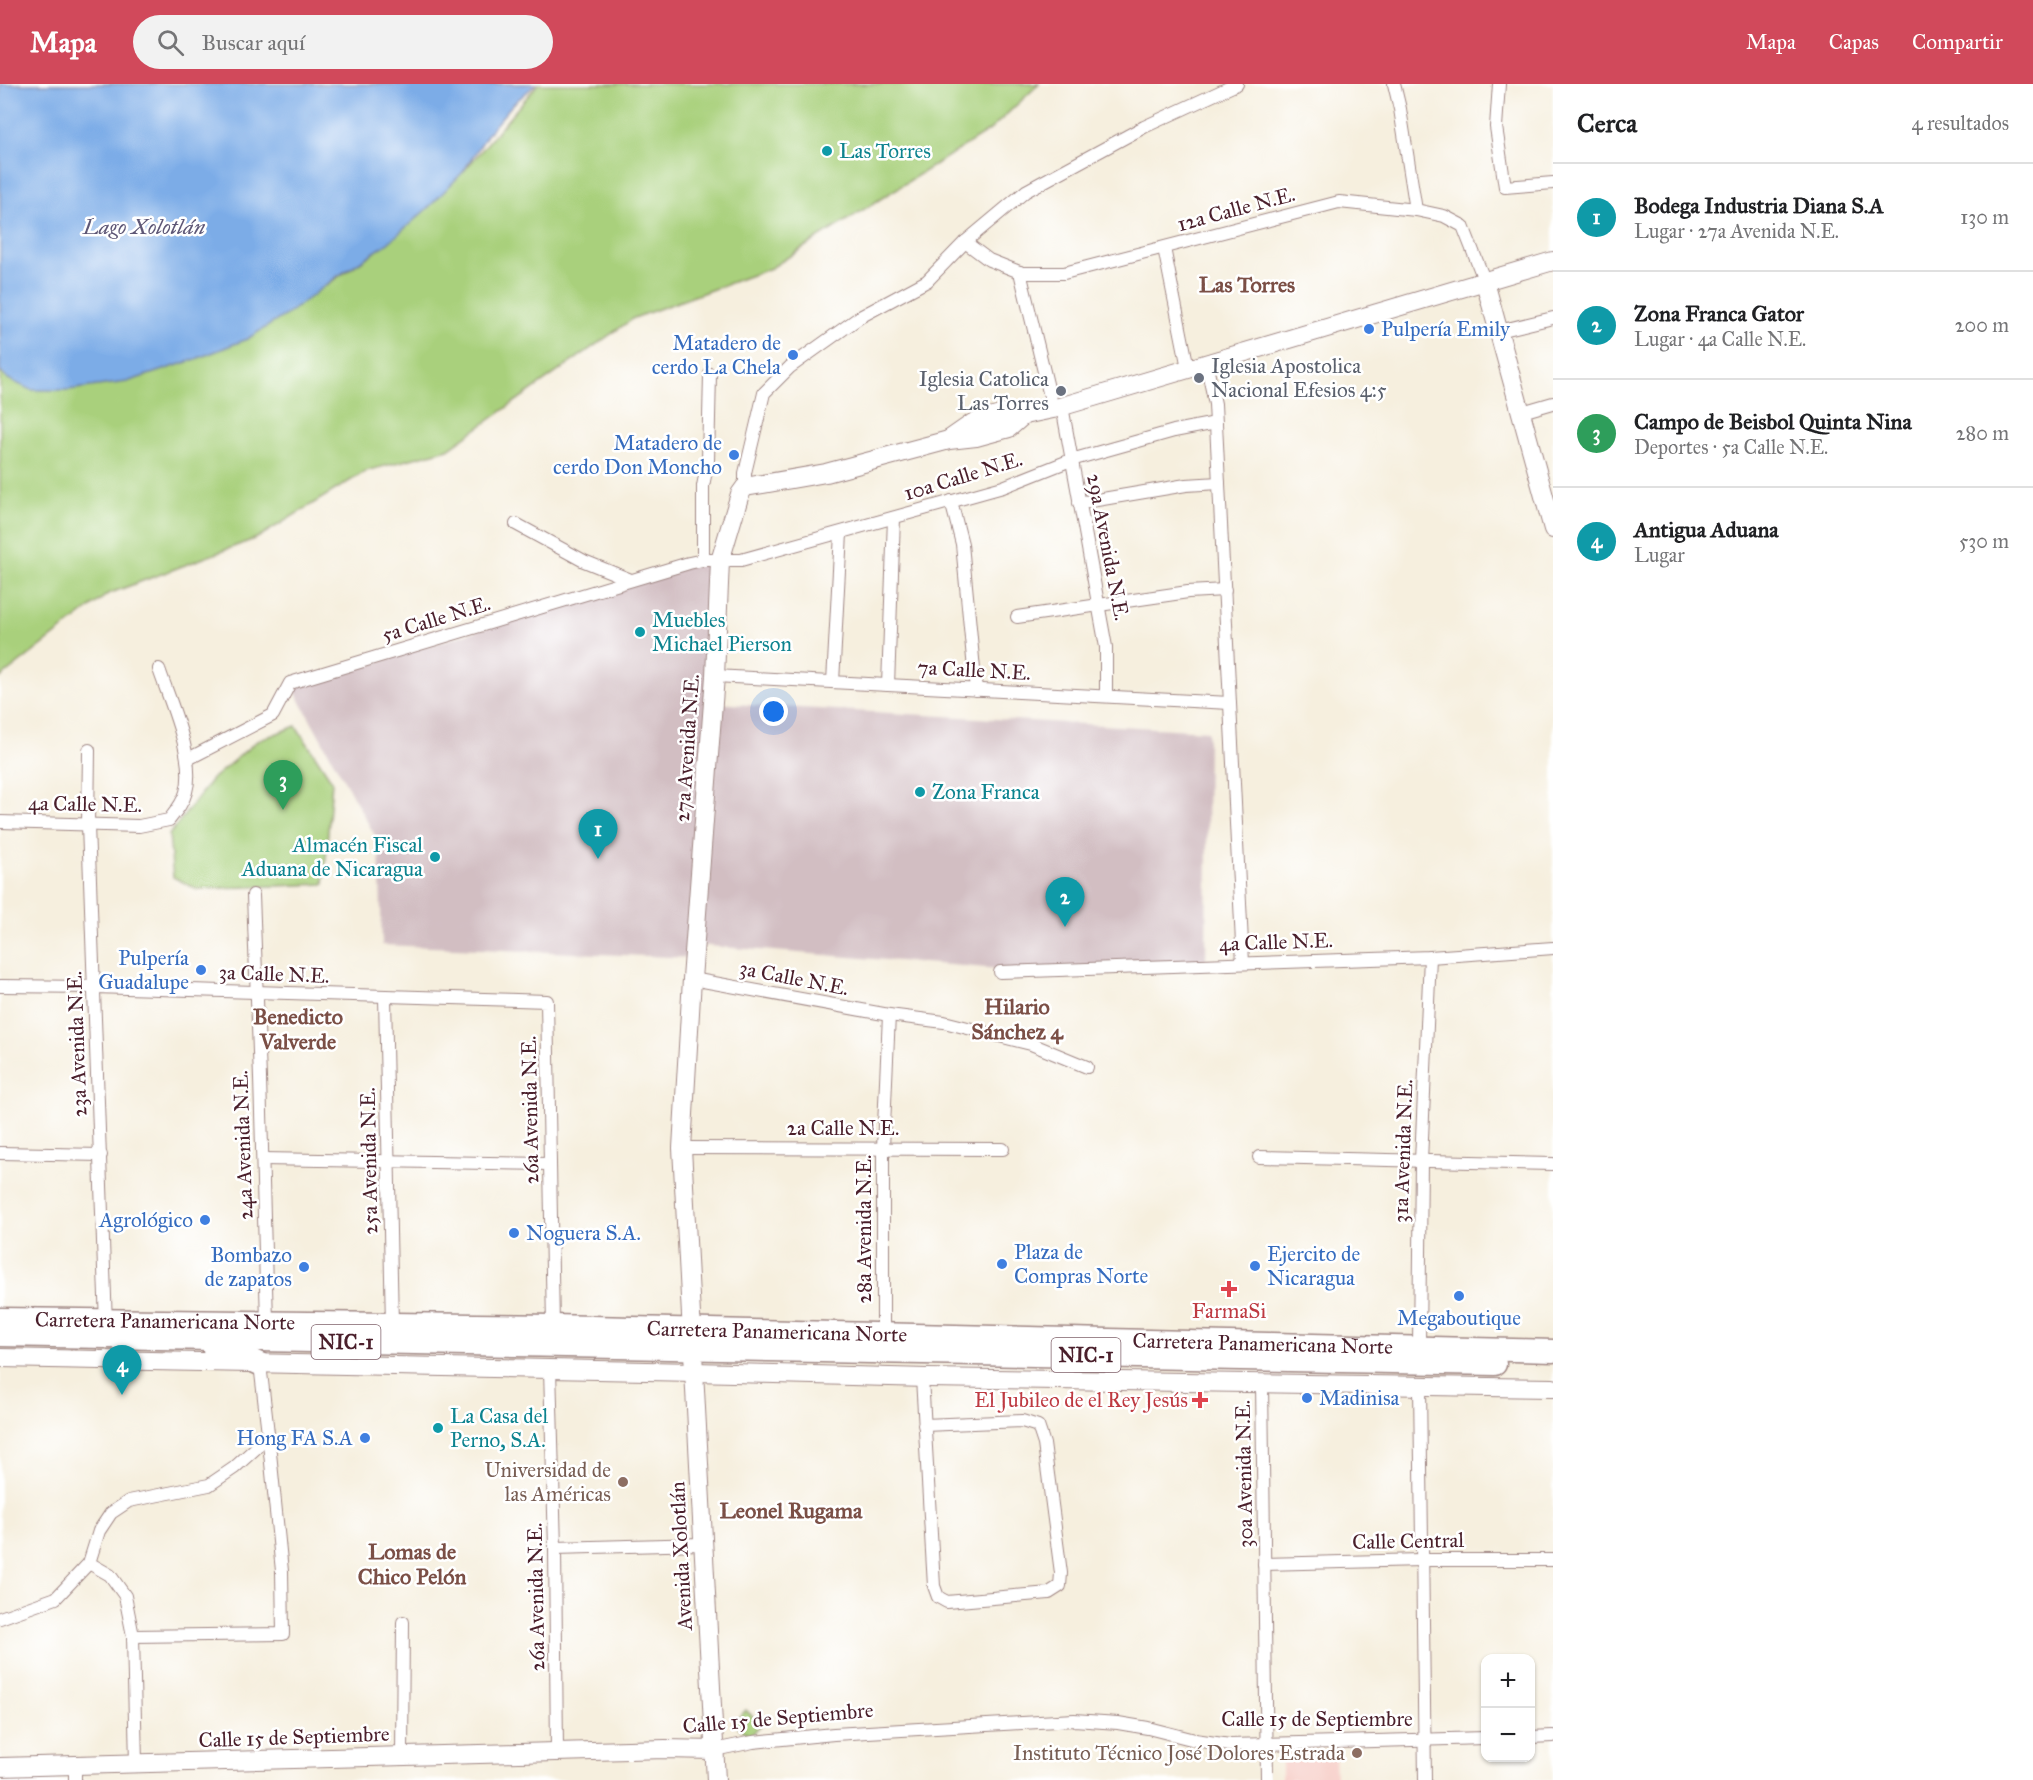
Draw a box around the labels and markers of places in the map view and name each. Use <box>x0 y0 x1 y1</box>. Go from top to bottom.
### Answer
place label: Las Torres <box>839 138 931 164</box>
marker: Las Torres <box>820 144 834 158</box>
place label: Pulpería Emily <box>1381 316 1511 342</box>
marker: Pulpería Emily <box>1362 322 1376 336</box>
place label: Matadero de cerdo La Chela <box>652 330 781 380</box>
marker: Matadero de cerdo La Chela <box>786 348 800 362</box>
place label: Iglesia Apostolica Nacional Efesios 4:5 <box>1211 353 1387 403</box>
place label: Iglesia Catolica Las Torres <box>919 366 1049 416</box>
marker: Iglesia Apostolica Nacional Efesios 4:5 <box>1192 371 1206 385</box>
marker: Iglesia Catolica Las Torres <box>1054 384 1068 398</box>
place label: Matadero de cerdo Don Moncho <box>553 430 722 480</box>
marker: Matadero de cerdo Don Moncho <box>727 448 741 462</box>
place label: Muebles Michael Pierson <box>652 607 792 657</box>
marker: Muebles Michael Pierson <box>633 625 647 639</box>
pin: 3 <box>264 760 302 810</box>
place label: Zona Franca <box>932 779 1040 805</box>
marker: Zona Franca <box>913 785 927 799</box>
pin: 1 <box>578 810 618 859</box>
place label: Almacén Fiscal Aduana de Nicaragua <box>241 832 423 882</box>
marker: Almacén Fiscal Aduana de Nicaragua <box>428 850 442 864</box>
pin: 2 <box>1046 878 1084 927</box>
place label: Pulpería Guadalupe <box>98 945 189 995</box>
marker: Pulpería Guadalupe <box>194 963 208 977</box>
place label: Agrológico <box>98 1207 193 1233</box>
marker: Agrológico <box>198 1213 212 1227</box>
place label: Noguera S.A. <box>526 1220 641 1246</box>
marker: Noguera S.A. <box>507 1226 521 1240</box>
place label: Plaza de Compras Norte <box>1014 1239 1148 1289</box>
place label: Ejercito de Nicaragua <box>1267 1241 1360 1291</box>
place label: Bombazo de zapatos <box>204 1242 292 1292</box>
marker: Plaza de Compras Norte <box>995 1257 1009 1271</box>
marker: Ejercito de Nicaragua <box>1248 1259 1262 1273</box>
marker: Bombazo de zapatos <box>297 1260 311 1274</box>
marker: FarmaSi <box>1222 1282 1236 1296</box>
marker: Megaboutique <box>1452 1289 1466 1303</box>
place label: FarmaSi <box>1192 1298 1266 1324</box>
place label: Megaboutique <box>1397 1305 1521 1331</box>
pin: 4 <box>102 1346 142 1395</box>
place label: Madinisa <box>1319 1385 1400 1411</box>
place label: El Jubileo de el Rey Jesús <box>974 1387 1188 1413</box>
marker: Madinisa <box>1300 1391 1314 1405</box>
marker: El Jubileo de el Rey Jesús <box>1193 1393 1207 1407</box>
place label: La Casa del Perno, S.A. <box>450 1403 548 1453</box>
marker: La Casa del Perno, S.A. <box>431 1421 445 1435</box>
place label: Hong FA S.A <box>236 1425 353 1451</box>
marker: Hong FA S.A <box>358 1431 372 1445</box>
place label: Universidad de las Américas <box>484 1457 611 1507</box>
marker: Universidad de las Américas <box>616 1475 630 1489</box>
place label: Instituto Técnico José Dolores Estrada <box>1013 1740 1345 1766</box>
marker: Instituto Técnico José Dolores Estrada <box>1350 1746 1364 1760</box>

